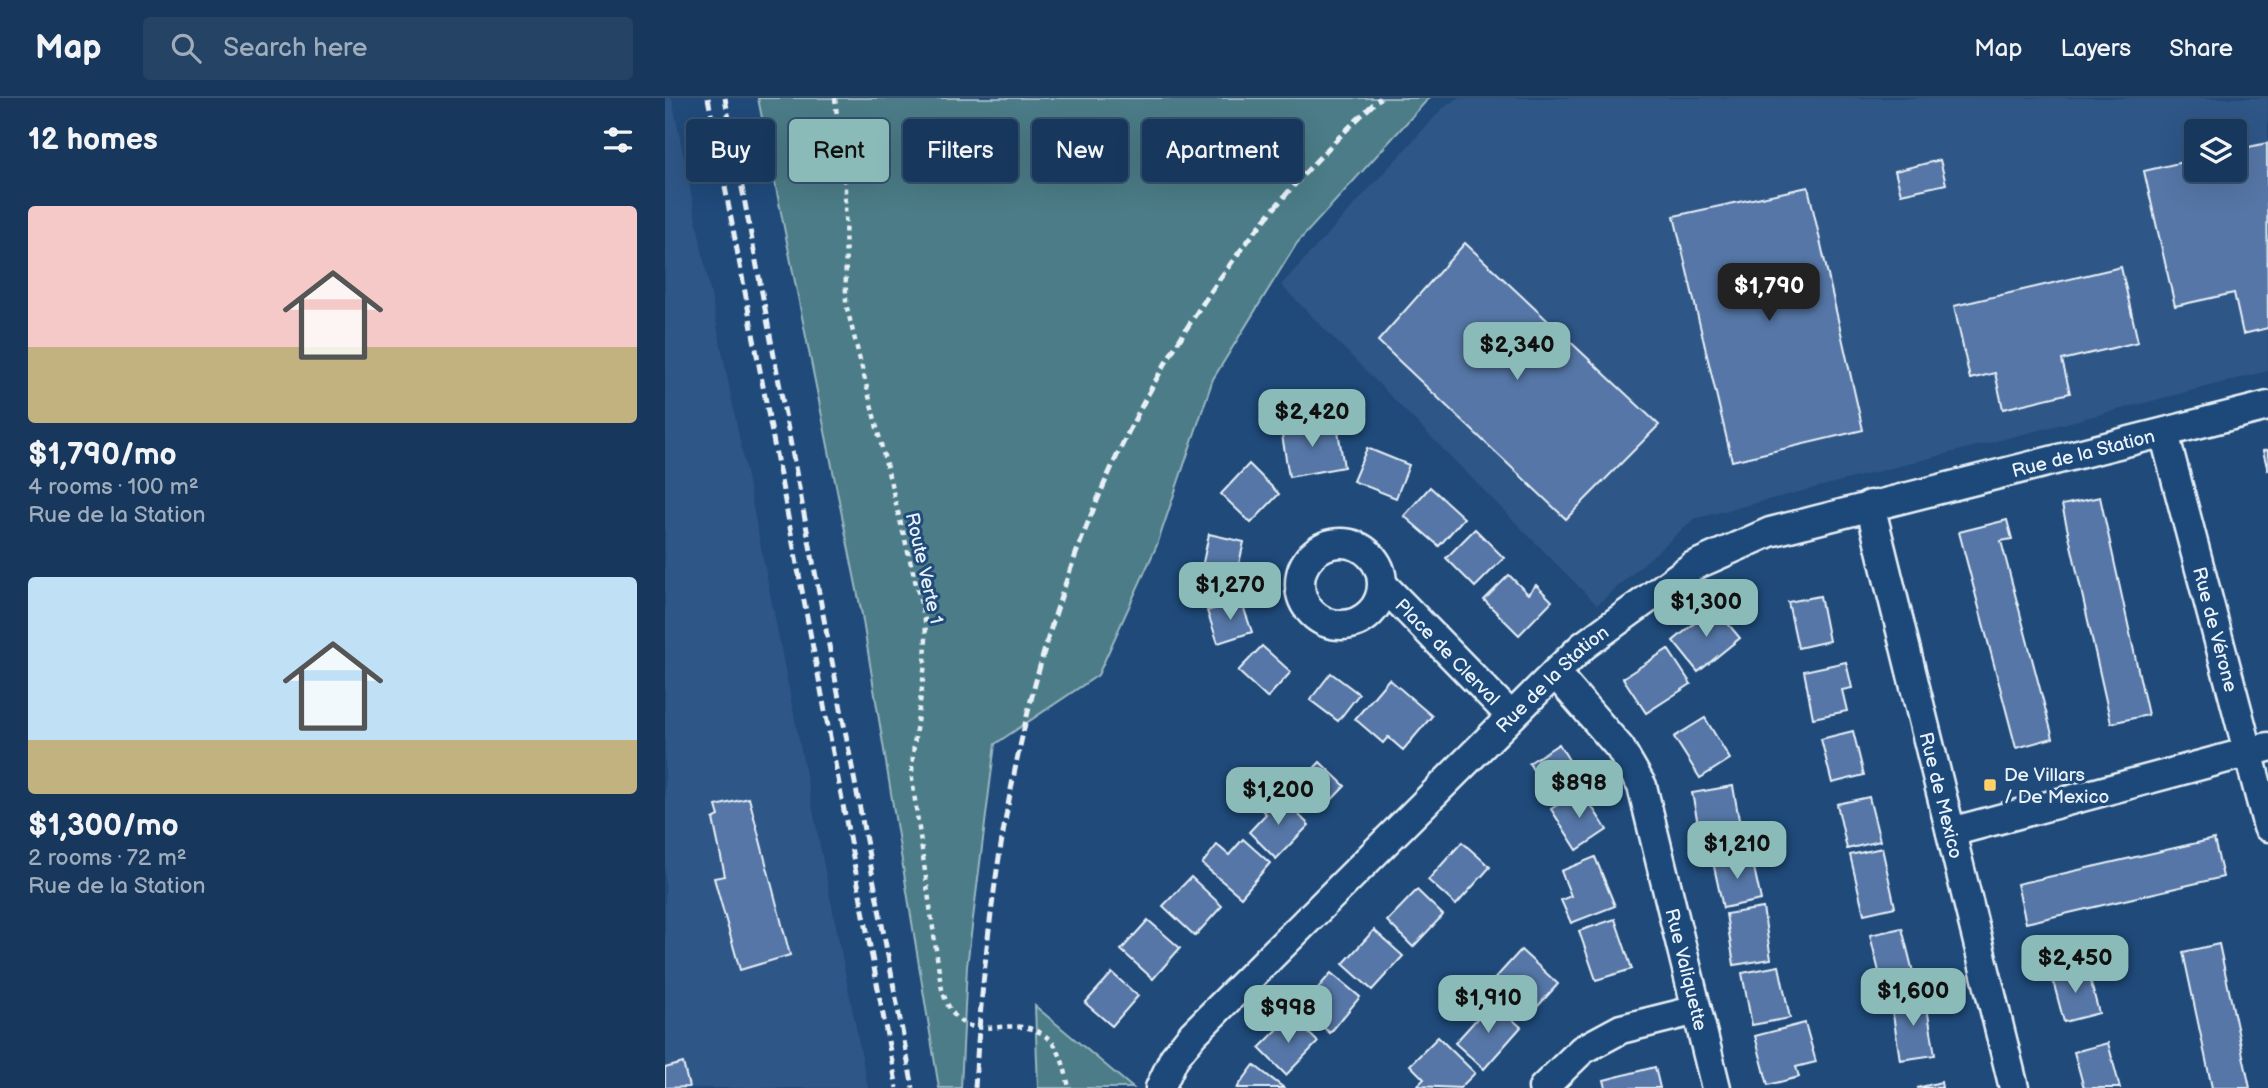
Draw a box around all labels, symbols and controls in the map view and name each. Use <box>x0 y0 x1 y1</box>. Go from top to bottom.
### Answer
search box <box>143 17 633 80</box>
text: Map <box>35 28 101 68</box>
icon: search <box>167 29 205 67</box>
text: Search here <box>223 33 367 64</box>
text: Map <box>1974 34 2022 63</box>
text: Layers <box>2060 34 2131 63</box>
text: Share <box>2169 34 2233 63</box>
chip: Buy <box>686 119 775 182</box>
chip: Rent <box>789 119 889 182</box>
chip: Filters <box>903 119 1018 182</box>
chip: New <box>1032 119 1128 182</box>
chip: Apartment <box>1142 119 1303 182</box>
map controls <box>2184 119 2247 182</box>
button: layers <box>2184 119 2247 182</box>
icon: filters <box>599 121 637 159</box>
text: 12 homes <box>28 122 158 158</box>
icon: home <box>270 252 396 378</box>
pin: $1,790 <box>1712 264 1826 323</box>
text: $1,790 <box>1734 272 1804 300</box>
pin: $2,340 <box>1460 322 1574 382</box>
text: $2,340 <box>1479 331 1555 359</box>
pin: $2,420 <box>1255 390 1369 449</box>
text: $2,420 <box>1274 398 1350 426</box>
street label: Rue de la Station <box>2009 425 2157 483</box>
text: $1,790/mo <box>28 437 177 473</box>
text: 4 rooms · 100 m² <box>28 473 199 501</box>
text: Rue de la Station <box>28 501 206 529</box>
street label: Route Verte 1 <box>900 511 947 626</box>
pin: $1,270 <box>1173 562 1287 622</box>
street label: Rue de Vérone <box>2187 565 2242 695</box>
text: $1,270 <box>1195 571 1265 599</box>
pin: $1,300 <box>1649 580 1763 639</box>
text: $1,300 <box>1670 588 1742 616</box>
street label: Place de Clerval <box>1390 594 1504 711</box>
street label: Rue de la Station <box>1492 621 1614 738</box>
icon: home <box>270 623 396 749</box>
street label: Rue de Mexico <box>1914 730 1967 861</box>
pin: $898 <box>1538 760 1620 820</box>
place label: De Villars / De Mexico <box>2004 764 2109 809</box>
pin: $1,200 <box>1221 768 1335 827</box>
text: $898 <box>1551 769 1607 797</box>
text: $1,200 <box>1242 776 1314 804</box>
marker: De Villars / De Mexico <box>1982 777 1998 793</box>
text: $1,300/mo <box>28 808 179 844</box>
pin: $1,210 <box>1680 822 1794 881</box>
text: $1,210 <box>1703 830 1771 858</box>
text: 2 rooms · 72 m² <box>28 844 187 872</box>
text: Rue de la Station <box>28 872 206 900</box>
street label: Rue Valiquette <box>1659 906 1712 1033</box>
pin: $2,450 <box>2018 936 2132 995</box>
text: $2,450 <box>2037 944 2113 972</box>
pin: $1,600 <box>1856 968 1970 1028</box>
pin: $1,910 <box>1431 976 1545 1035</box>
text: $1,600 <box>1877 977 1949 1005</box>
text: $1,910 <box>1454 984 1522 1012</box>
pin: $998 <box>1247 986 1329 1045</box>
text: $998 <box>1260 994 1316 1022</box>

